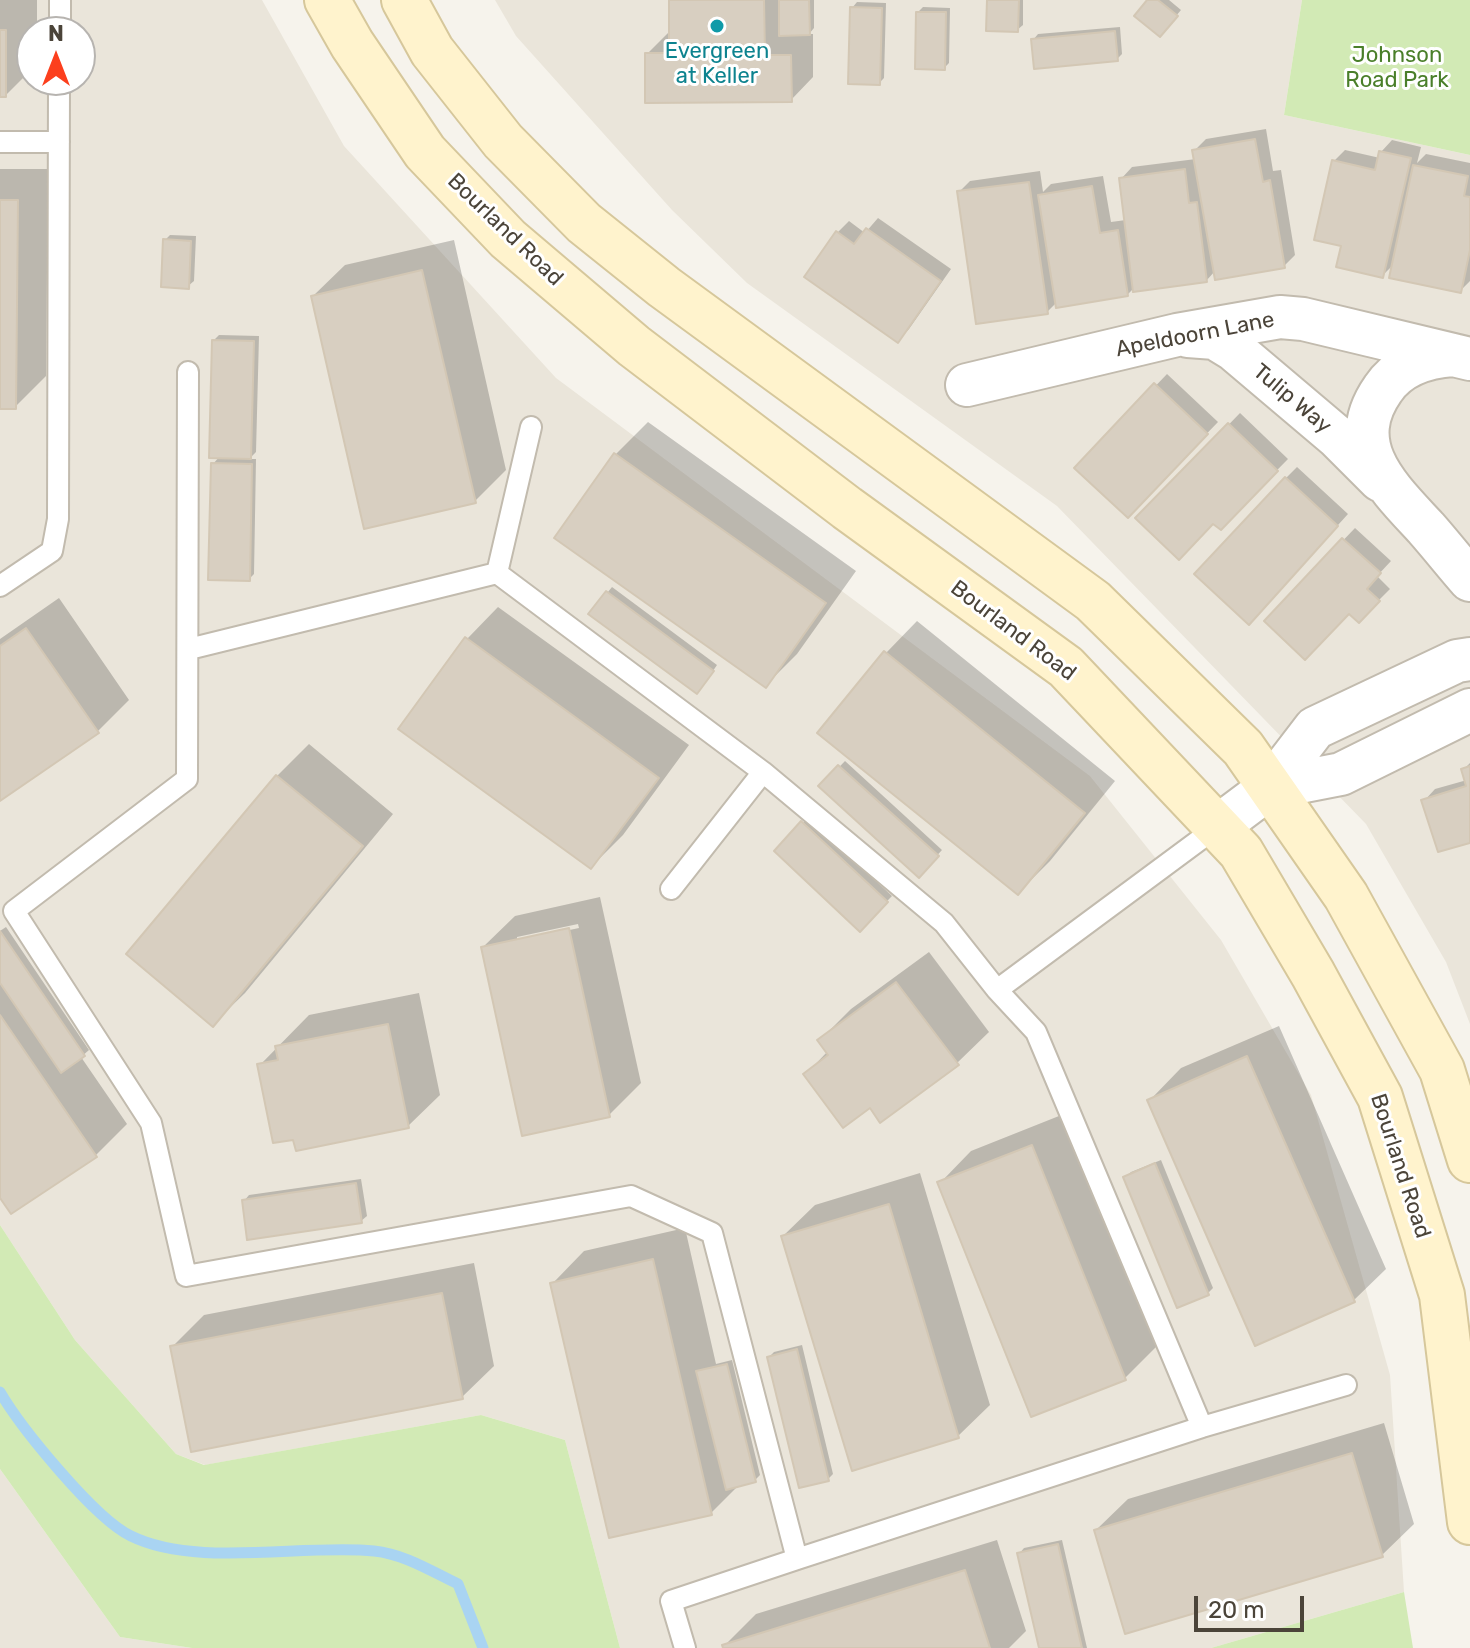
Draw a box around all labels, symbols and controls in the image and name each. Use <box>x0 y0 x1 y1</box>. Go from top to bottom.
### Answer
north arrow <box>16 16 96 96</box>
marker: Evergreen at Keller <box>708 17 726 35</box>
text: N <box>48 20 64 47</box>
place label: Evergreen at Keller <box>665 39 769 90</box>
park label: Johnson Road Park <box>1345 43 1449 94</box>
street label: Bourland Road <box>442 168 568 292</box>
street label: Apeldoorn Lane <box>1113 307 1277 363</box>
street label: Tulip Way <box>1247 358 1337 440</box>
street label: Bourland Road <box>945 575 1081 687</box>
street label: Bourland Road <box>1364 1090 1436 1242</box>
scale bar <box>1198 1580 1308 1630</box>
text: 20 m <box>1208 1596 1265 1624</box>

